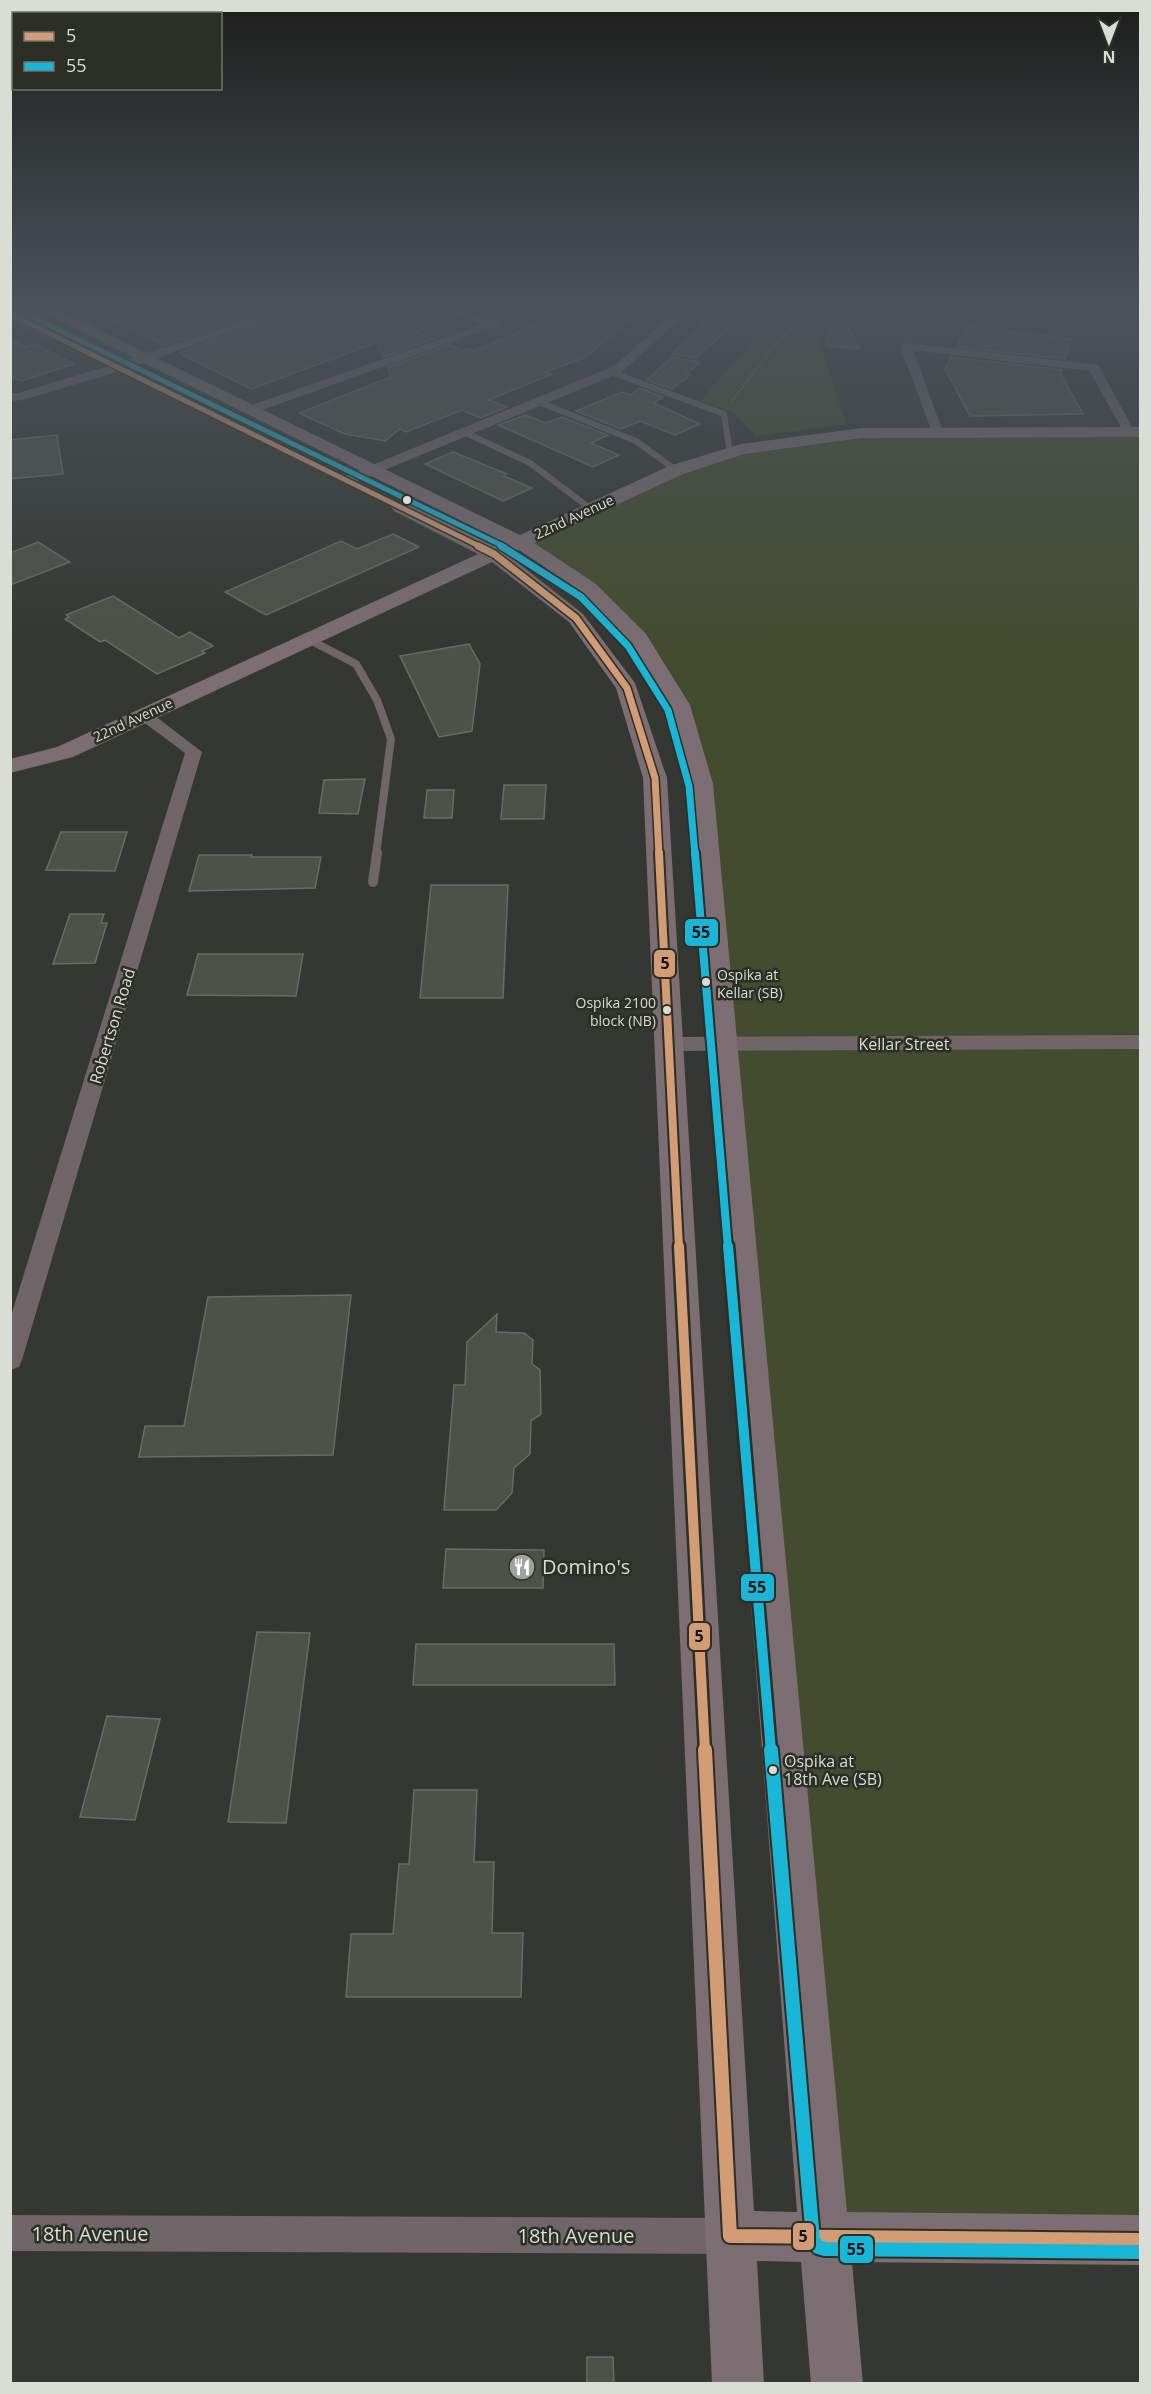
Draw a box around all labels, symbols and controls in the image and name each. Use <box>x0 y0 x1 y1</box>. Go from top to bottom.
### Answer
legend <box>12 12 222 90</box>
north arrow <box>1079 12 1139 72</box>
text: 5 <box>66 23 76 47</box>
text: N <box>1102 46 1116 68</box>
text: 55 <box>66 53 87 77</box>
street label: 22nd Avenue <box>531 490 617 543</box>
unlabelled marker <box>401 494 413 506</box>
street label: 22nd Avenue <box>90 693 176 746</box>
line badge: 55 <box>684 918 719 947</box>
text: 55 <box>692 921 710 943</box>
line badge: 5 <box>653 949 676 978</box>
text: 5 <box>660 952 670 974</box>
street label: Robertson Road <box>84 965 140 1087</box>
place label: Ospika at Kellar (SB) <box>717 965 783 1002</box>
marker: Ospika at Kellar (SB) <box>700 976 712 988</box>
place label: Ospika 2100 block (NB) <box>576 993 656 1030</box>
marker: Ospika 2100 block (NB) <box>661 1004 673 1016</box>
street label: Kellar Street <box>858 1033 950 1055</box>
restaurant icon: Domino's <box>507 1552 537 1582</box>
place label: Domino's <box>542 1553 630 1580</box>
line badge: 55 <box>740 1573 775 1602</box>
text: 55 <box>748 1576 766 1598</box>
line badge: 5 <box>688 1622 711 1651</box>
text: 5 <box>694 1625 704 1647</box>
place label: Ospika at 18th Ave (SB) <box>784 1750 882 1790</box>
marker: Ospika at 18th Ave (SB) <box>767 1764 779 1776</box>
street label: 18th Avenue <box>31 2220 149 2247</box>
street label: 18th Avenue <box>517 2222 635 2249</box>
line badge: 5 <box>792 2222 815 2251</box>
text: 5 <box>798 2225 808 2247</box>
line badge: 55 <box>839 2235 874 2264</box>
text: 55 <box>847 2238 865 2260</box>

